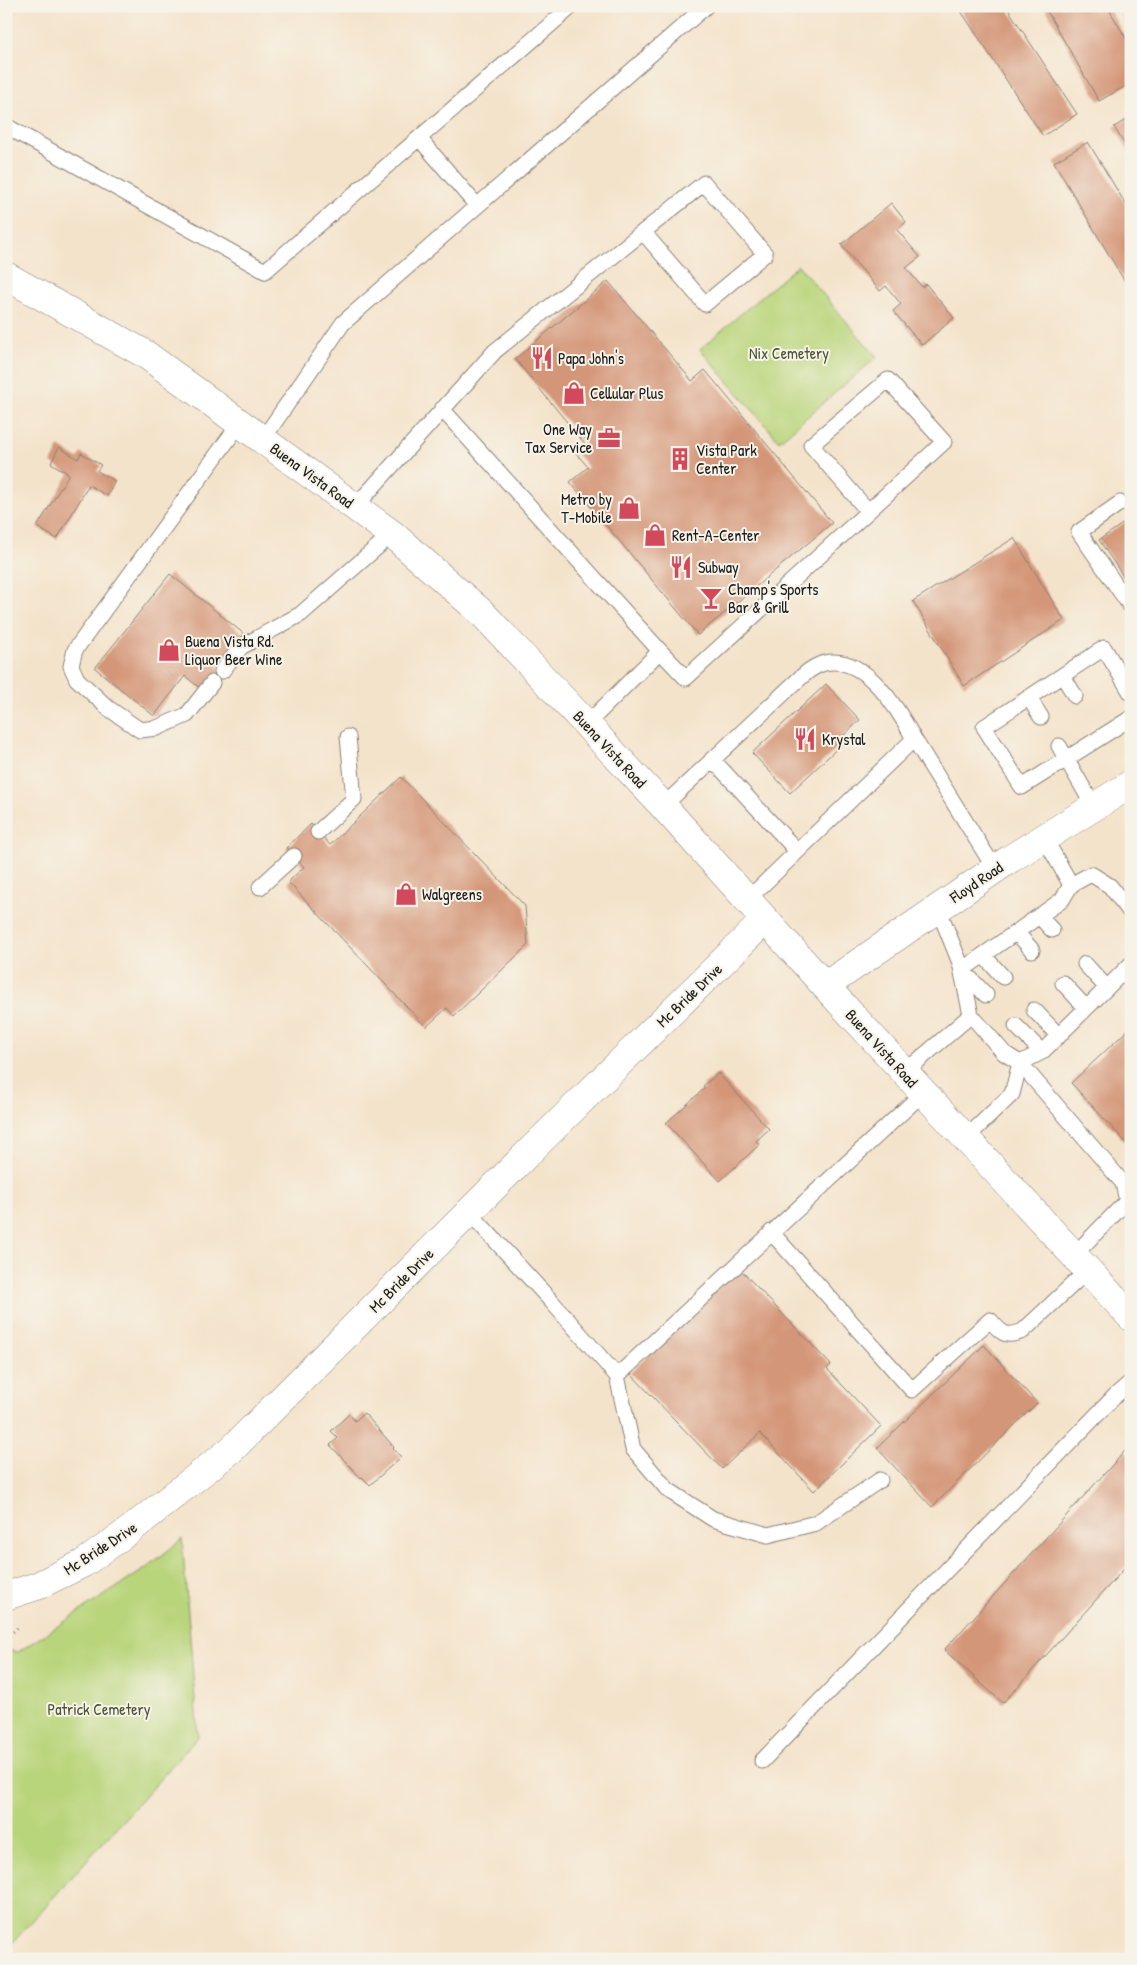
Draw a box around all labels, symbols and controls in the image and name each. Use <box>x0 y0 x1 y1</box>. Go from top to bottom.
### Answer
park label: Nix Cemetery <box>749 342 829 364</box>
restaurant icon: Papa John's <box>529 345 555 371</box>
place label: Papa John's <box>558 347 624 369</box>
shop icon: Cellular Plus <box>561 380 587 406</box>
place label: Cellular Plus <box>590 382 663 404</box>
place label: One Way Tax Service <box>525 418 593 458</box>
office icon: One Way Tax Service <box>596 425 622 451</box>
street label: Buena Vista Road <box>266 437 358 513</box>
place label: Vista Park Center <box>696 439 757 479</box>
building icon: Vista Park Center <box>667 446 693 472</box>
place label: Metro by T-Mobile <box>561 488 613 528</box>
shop icon: Metro by T-Mobile <box>616 495 642 521</box>
shop icon: Rent-A-Center <box>642 522 668 548</box>
place label: Rent-A-Center <box>672 524 760 546</box>
restaurant icon: Subway <box>668 554 694 580</box>
place label: Subway <box>698 556 739 578</box>
place label: Champ's Sports Bar & Grill <box>728 578 818 618</box>
bar icon: Champ's Sports Bar & Grill <box>698 585 724 611</box>
place label: Buena Vista Rd. Liquor Beer Wine <box>185 630 283 670</box>
shop icon: Buena Vista Rd. Liquor Beer Wine <box>156 637 182 663</box>
street label: Buena Vista Road <box>568 705 652 793</box>
restaurant icon: Krystal <box>792 726 818 752</box>
place label: Krystal <box>822 728 866 750</box>
street label: Floyd Road <box>944 856 1007 908</box>
shop icon: Walgreens <box>393 881 419 907</box>
place label: Walgreens <box>422 883 482 905</box>
street label: Mc Bride Drive <box>651 958 727 1032</box>
street label: Buena Vista Road <box>841 1004 923 1092</box>
street label: Mc Bride Drive <box>364 1242 439 1317</box>
street label: Mc Bride Drive <box>59 1516 142 1580</box>
park label: Patrick Cemetery <box>48 1698 151 1720</box>

